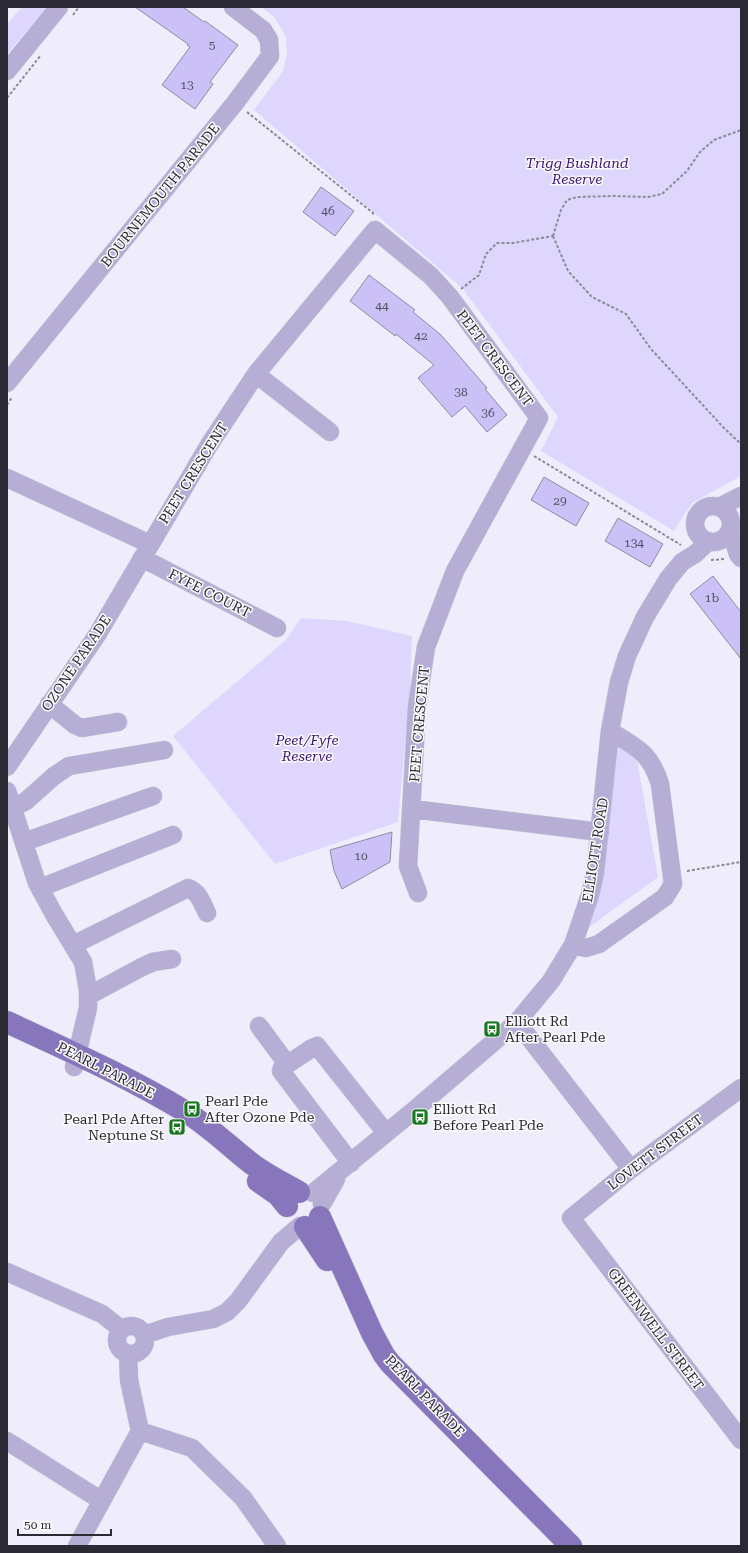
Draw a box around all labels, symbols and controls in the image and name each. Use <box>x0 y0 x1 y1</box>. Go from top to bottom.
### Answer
house number: 5 <box>209 38 216 52</box>
house number: 13 <box>180 78 194 92</box>
street label: BOURNEMOUTH PARADE <box>97 120 223 270</box>
park label: Trigg Bushland Reserve <box>525 155 629 187</box>
house number: 46 <box>321 204 335 218</box>
house number: 44 <box>375 299 389 313</box>
street label: PEET CRESCENT <box>454 307 536 409</box>
house number: 42 <box>414 329 428 343</box>
house number: 38 <box>454 385 468 399</box>
house number: 36 <box>481 406 495 420</box>
street label: PEET CRESCENT <box>155 419 231 527</box>
house number: 29 <box>553 494 567 508</box>
house number: 134 <box>624 536 644 550</box>
street label: FYFE COURT <box>166 565 254 621</box>
house number: 1b <box>705 591 719 605</box>
street label: OZONE PARADE <box>38 612 114 714</box>
street label: PEET CRESCENT <box>406 665 432 783</box>
park label: Peet/Fyfe Reserve <box>274 732 339 764</box>
street label: ELLIOTT ROAD <box>579 796 611 904</box>
house number: 10 <box>354 849 368 863</box>
place label: Elliott Rd After Pearl Pde <box>505 1013 606 1045</box>
bus stop icon: Elliott Rd After Pearl Pde <box>482 1019 502 1039</box>
street label: PEARL PARADE <box>55 1039 157 1101</box>
place label: Pearl Pde After Ozone Pde <box>205 1093 315 1125</box>
bus stop icon: Pearl Pde After Ozone Pde <box>182 1099 202 1119</box>
place label: Elliott Rd Before Pearl Pde <box>433 1101 544 1133</box>
bus stop icon: Elliott Rd Before Pearl Pde <box>410 1107 430 1127</box>
place label: Pearl Pde After Neptune St <box>64 1111 164 1143</box>
street label: LOVETT STREET <box>604 1111 706 1193</box>
bus stop icon: Pearl Pde After Neptune St <box>167 1117 187 1137</box>
street label: GREENWELL STREET <box>605 1265 707 1393</box>
street label: PEARL PARADE <box>382 1352 468 1440</box>
scale bar <box>18 1511 111 1537</box>
text: 50 m <box>24 1518 51 1532</box>

